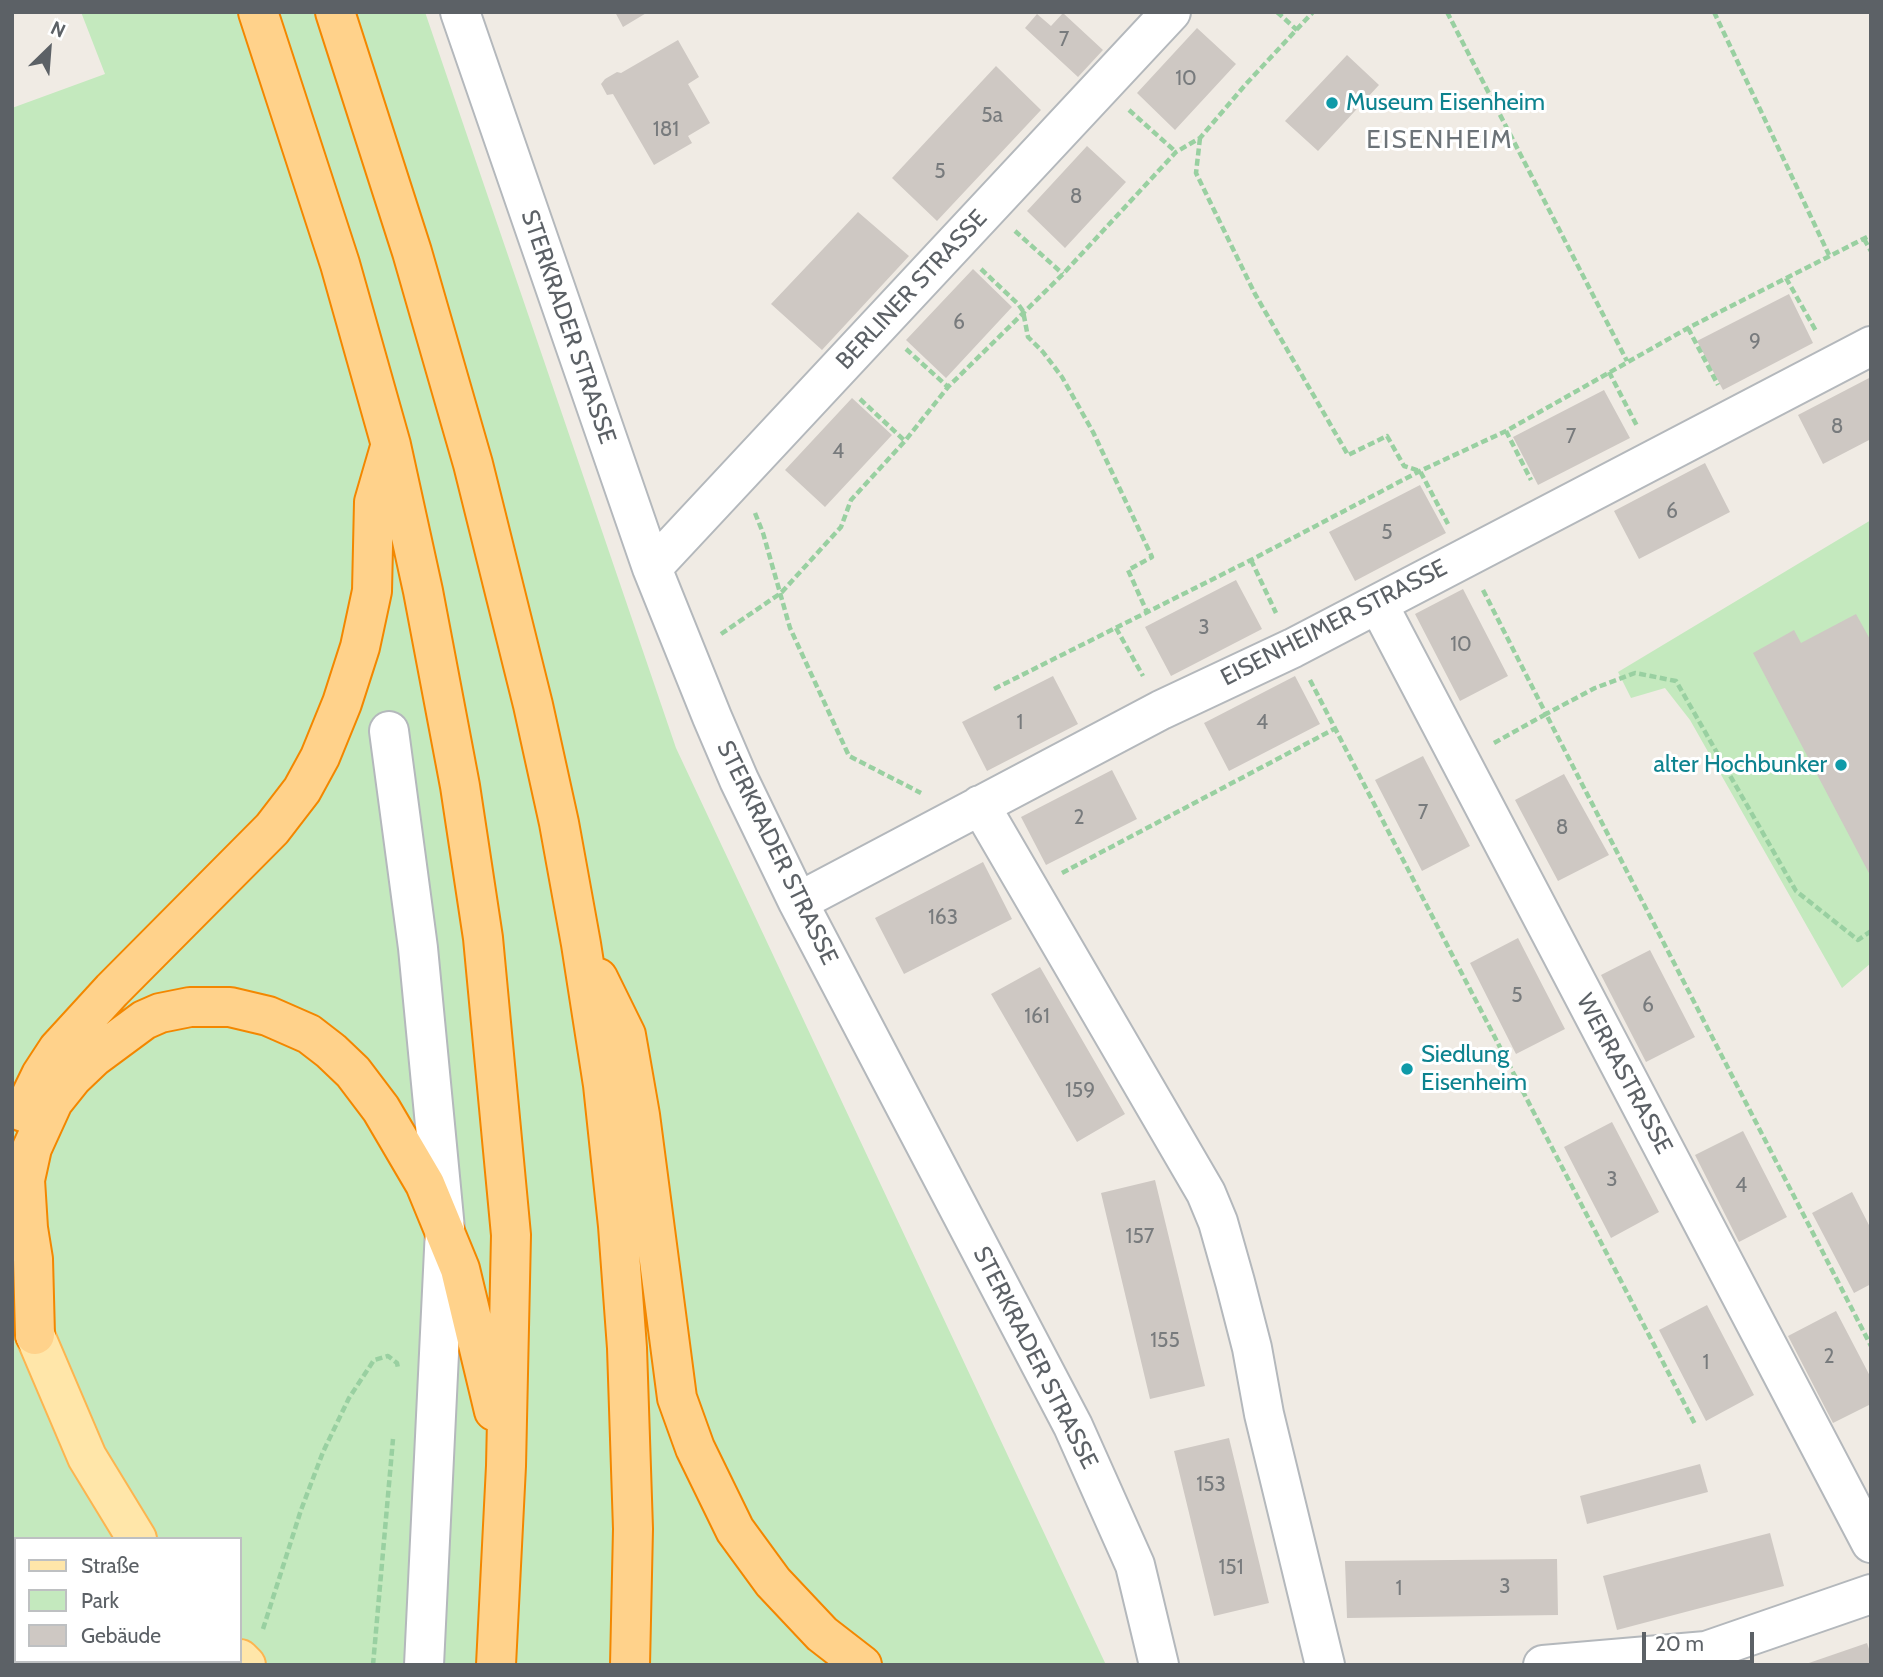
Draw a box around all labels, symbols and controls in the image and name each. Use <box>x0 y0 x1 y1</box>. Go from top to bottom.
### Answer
north arrow <box>14 14 84 84</box>
text: N <box>47 16 69 43</box>
house number: 7 <box>1059 27 1069 53</box>
house number: 10 <box>1175 66 1197 92</box>
place label: Museum Eisenheim <box>1346 89 1545 117</box>
marker: Museum Eisenheim <box>1324 95 1340 111</box>
house number: 5a <box>981 103 1003 129</box>
house number: 181 <box>653 117 679 143</box>
district label: EISENHEIM <box>1367 124 1513 156</box>
house number: 5 <box>934 159 946 185</box>
house number: 8 <box>1070 184 1082 210</box>
street label: BERLINER STRASSE <box>831 204 993 376</box>
street label: STERKRADER STRASSE <box>514 206 622 448</box>
house number: 6 <box>953 310 965 336</box>
house number: 9 <box>1749 329 1761 355</box>
house number: 8 <box>1831 414 1843 440</box>
house number: 7 <box>1566 424 1576 450</box>
house number: 4 <box>832 439 844 465</box>
house number: 6 <box>1666 499 1678 525</box>
house number: 5 <box>1381 520 1393 546</box>
street label: EISENHEIMER STRASSE <box>1216 553 1452 693</box>
house number: 3 <box>1198 615 1210 641</box>
house number: 10 <box>1450 632 1472 658</box>
house number: 1 <box>1017 710 1023 736</box>
house number: 4 <box>1256 710 1268 736</box>
street label: STERKRADER STRASSE <box>710 736 844 970</box>
place label: alter Hochbunker <box>1654 751 1827 779</box>
marker: alter Hochbunker <box>1833 757 1849 773</box>
house number: 7 <box>1418 800 1428 826</box>
house number: 2 <box>1073 805 1085 831</box>
house number: 8 <box>1556 815 1568 841</box>
house number: 163 <box>928 905 958 931</box>
house number: 5 <box>1511 983 1523 1009</box>
street label: WERRASTRASSE <box>1570 989 1678 1159</box>
house number: 6 <box>1642 993 1654 1019</box>
house number: 161 <box>1024 1004 1050 1030</box>
place label: Siedlung Eisenheim <box>1421 1041 1527 1097</box>
marker: Siedlung Eisenheim <box>1399 1061 1415 1077</box>
house number: 159 <box>1065 1078 1095 1104</box>
house number: 3 <box>1606 1167 1618 1193</box>
house number: 4 <box>1735 1173 1747 1199</box>
house number: 157 <box>1126 1224 1154 1250</box>
street label: STERKRADER STRASSE <box>966 1242 1104 1474</box>
house number: 155 <box>1150 1328 1180 1354</box>
house number: 2 <box>1823 1344 1835 1370</box>
house number: 1 <box>1703 1350 1709 1376</box>
house number: 153 <box>1196 1472 1226 1498</box>
legend <box>14 1537 242 1663</box>
text: Straße <box>81 1553 139 1578</box>
house number: 151 <box>1218 1555 1244 1581</box>
house number: 3 <box>1499 1574 1511 1600</box>
house number: 1 <box>1396 1576 1402 1602</box>
text: Park <box>81 1588 119 1613</box>
scale bar <box>1645 1618 1757 1662</box>
text: Gebäude <box>81 1623 161 1648</box>
text: 20 m <box>1655 1631 1704 1656</box>

